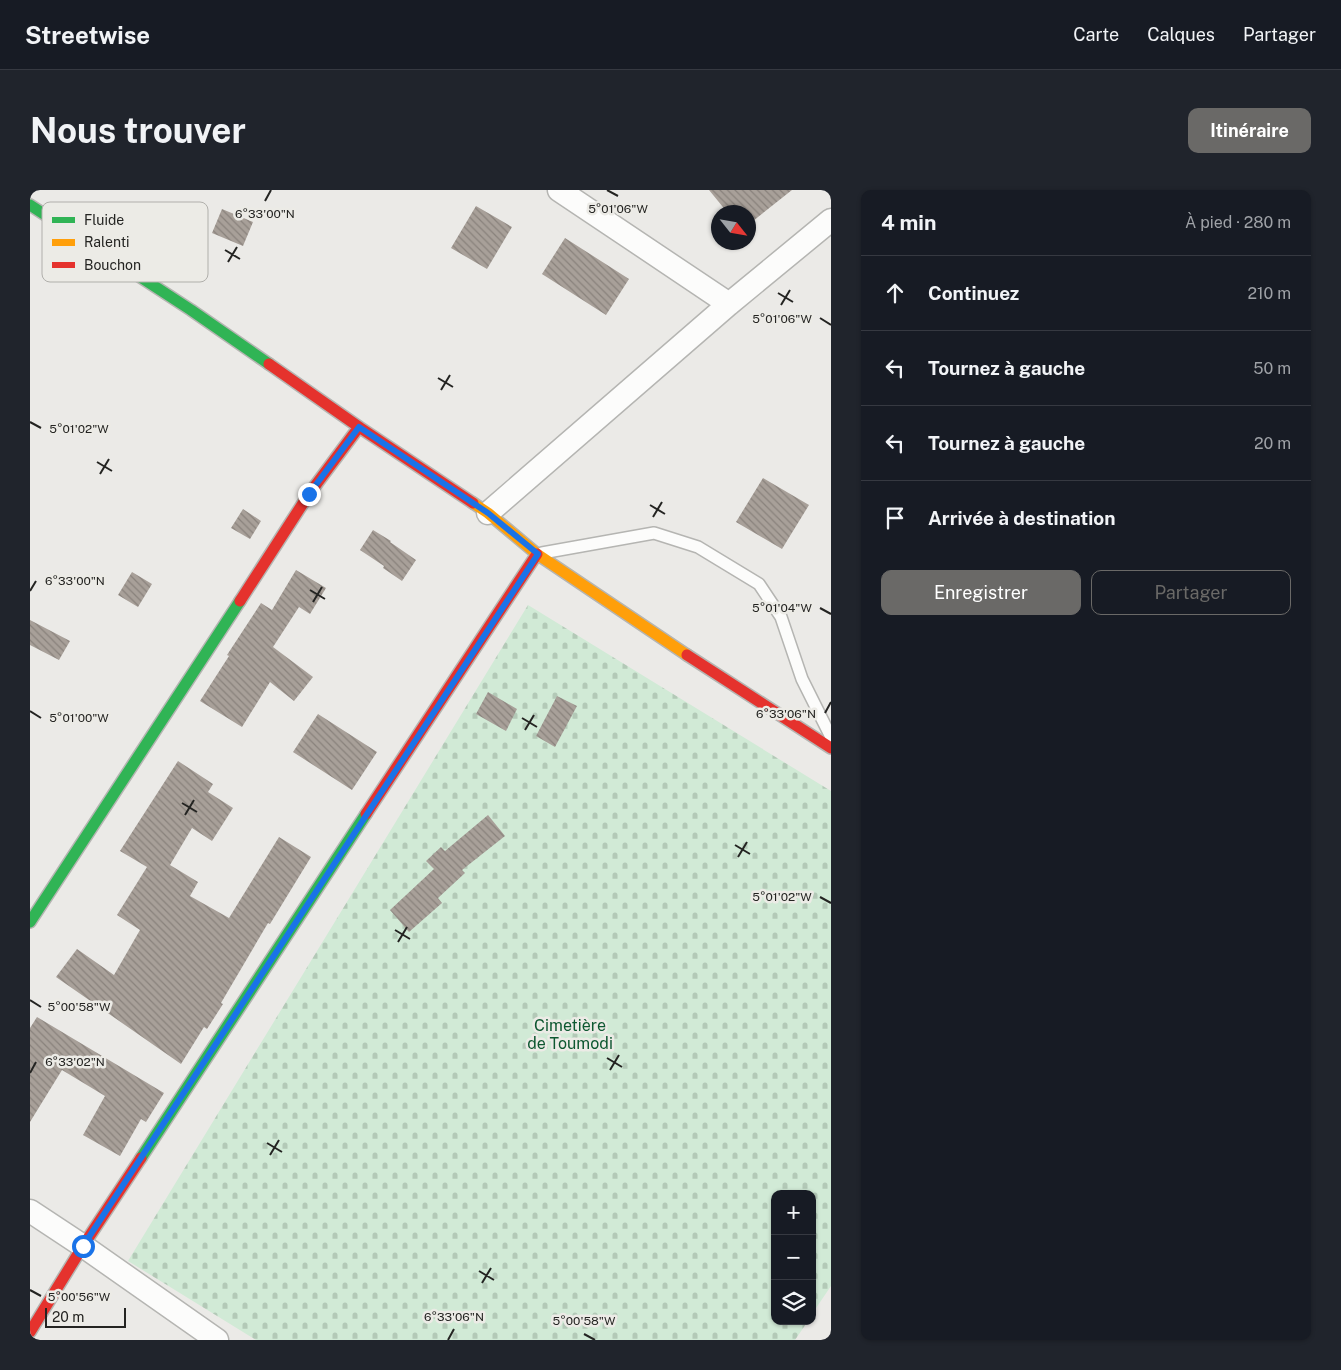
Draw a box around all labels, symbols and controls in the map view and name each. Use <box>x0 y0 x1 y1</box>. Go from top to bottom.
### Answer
text: Streetwise <box>25 21 150 49</box>
text: Carte <box>1073 24 1119 45</box>
text: Calques <box>1147 24 1215 45</box>
text: Partager <box>1243 24 1316 45</box>
button: Itinéraire <box>1188 108 1311 153</box>
text: Nous trouver <box>30 110 246 151</box>
legend <box>42 202 208 282</box>
text: 5°01'06"W <box>588 202 648 216</box>
north arrow <box>711 205 756 250</box>
text: 6°33'00"N <box>235 207 295 221</box>
text: 4 min <box>881 210 936 235</box>
text: Fluide <box>84 212 124 228</box>
text: À pied · 280 m <box>1185 213 1291 232</box>
text: Ralenti <box>84 234 130 250</box>
text: Bouchon <box>84 257 141 273</box>
icon: ahead <box>881 279 909 307</box>
text: Continuez <box>928 282 1019 304</box>
text: 210 m <box>1247 284 1291 303</box>
text: 5°01'06"W <box>752 312 812 326</box>
icon: left <box>881 354 909 382</box>
text: Tournez à gauche <box>928 357 1085 379</box>
text: 50 m <box>1253 359 1291 378</box>
text: 5°01'02"W <box>49 422 109 436</box>
icon: left <box>881 429 909 457</box>
text: Tournez à gauche <box>928 432 1085 454</box>
text: 20 m <box>1254 434 1291 453</box>
route end <box>298 483 321 506</box>
icon: arrive <box>881 504 909 532</box>
text: Arrivée à destination <box>928 507 1116 529</box>
button: Enregistrer <box>881 570 1081 615</box>
button: Partager <box>1091 570 1291 615</box>
text: 6°33'00"N <box>45 574 105 588</box>
text: 5°01'04"W <box>752 601 812 615</box>
text: 6°33'06"N <box>756 707 816 721</box>
text: 5°01'00"W <box>49 711 109 725</box>
text: 5°01'02"W <box>752 890 812 904</box>
text: 5°00'58"W <box>48 1000 111 1014</box>
park label: Cimetière de Toumodi <box>527 1016 613 1053</box>
text: 6°33'02"N <box>45 1055 105 1069</box>
map controls <box>771 1190 816 1325</box>
button: + <box>771 1190 816 1235</box>
route start <box>72 1235 95 1258</box>
button: − <box>771 1235 816 1280</box>
button: layers <box>771 1280 816 1325</box>
text: 5°00'56"W <box>48 1290 111 1304</box>
scale bar <box>45 1305 126 1328</box>
text: 20 m <box>52 1309 84 1325</box>
text: 6°33'06"N <box>424 1310 484 1324</box>
text: 5°00'58"W <box>553 1314 616 1328</box>

